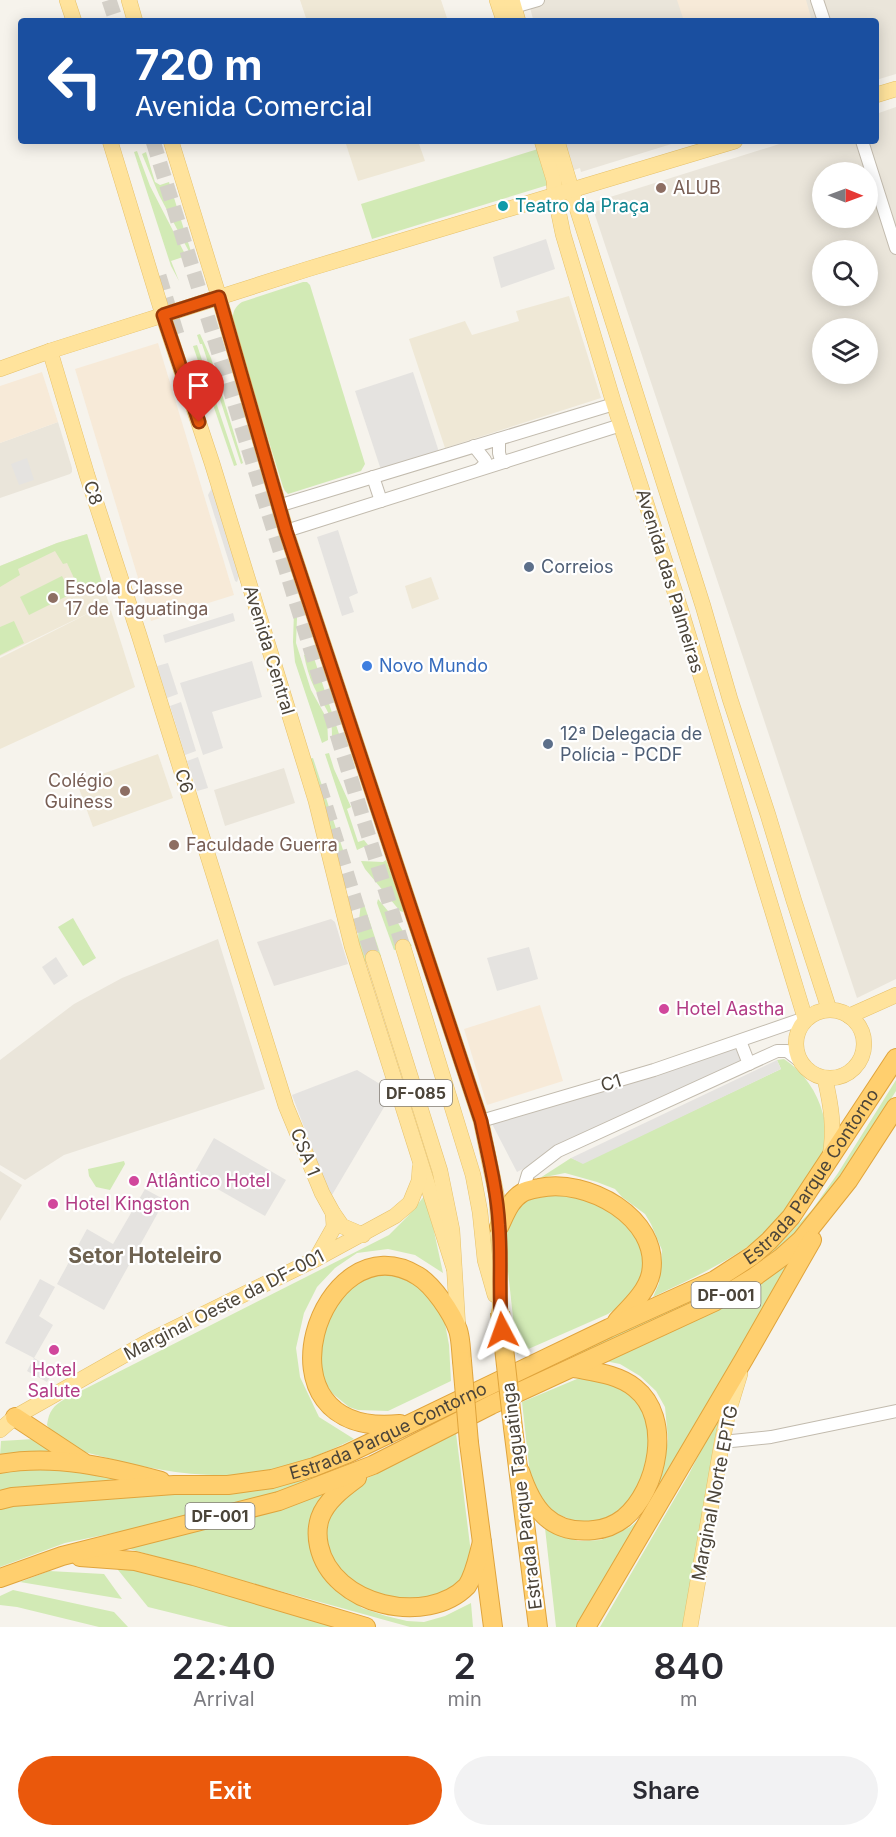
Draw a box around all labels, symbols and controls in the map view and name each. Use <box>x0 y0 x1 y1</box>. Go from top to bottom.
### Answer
text: 720 m <box>135 39 262 90</box>
icon: left <box>36 42 114 120</box>
text: Avenida Comercial <box>135 90 373 123</box>
north arrow <box>812 162 878 228</box>
map controls <box>812 162 878 384</box>
place label: ALUB <box>673 177 721 198</box>
marker: ALUB <box>654 181 668 195</box>
place label: Teatro da Praça <box>515 195 649 216</box>
marker: Teatro da Praça <box>496 199 510 213</box>
button: search <box>812 240 878 306</box>
button: layers <box>812 318 878 384</box>
pin <box>173 360 224 422</box>
icon: arrive <box>182 369 215 402</box>
street label: C8 <box>80 478 107 508</box>
street label: Avenida das Palmeiras <box>632 486 708 675</box>
place label: Correios <box>541 556 614 577</box>
marker: Correios <box>522 560 536 574</box>
place label: Escola Classe 17 de Taguatinga <box>65 577 208 619</box>
street label: Avenida Central <box>240 583 299 717</box>
marker: Escola Classe 17 de Taguatinga <box>46 591 60 605</box>
place label: Novo Mundo <box>379 655 488 676</box>
marker: Novo Mundo <box>360 659 374 673</box>
place label: 12ª Delegacia de Polícia - PCDF <box>560 723 702 765</box>
marker: 12ª Delegacia de Polícia - PCDF <box>541 737 555 751</box>
street label: C6 <box>171 766 198 796</box>
place label: Colégio Guiness <box>44 770 113 812</box>
marker: Colégio Guiness <box>118 784 132 798</box>
place label: Faculdade Guerra <box>186 834 338 855</box>
marker: Faculdade Guerra <box>167 838 181 852</box>
place label: Hotel Aastha <box>676 998 784 1019</box>
marker: Hotel Aastha <box>657 1002 671 1016</box>
street label: C1 <box>598 1069 624 1096</box>
road number: DF-085 <box>380 1080 452 1106</box>
street label: Estrada Parque Contorno <box>740 1085 883 1269</box>
street label: CSA 1 <box>286 1125 324 1179</box>
place label: Atlântico Hotel <box>146 1170 270 1191</box>
marker: Atlântico Hotel <box>127 1174 141 1188</box>
place label: Hotel Kingston <box>65 1193 190 1214</box>
marker: Hotel Kingston <box>46 1197 60 1211</box>
district label: Setor Hoteleiro <box>68 1243 222 1268</box>
street label: Marginal Oeste da DF-001 <box>120 1245 327 1364</box>
road number: DF-001 <box>692 1282 760 1308</box>
position arrow <box>470 1298 534 1362</box>
marker: Hotel Salute <box>47 1343 61 1357</box>
place label: Hotel Salute <box>28 1359 80 1401</box>
street label: Estrada Parque Contorno <box>287 1377 490 1483</box>
street label: Estrada Parque Taguatinga <box>497 1381 546 1611</box>
street label: Marginal Norte EPTG <box>687 1404 742 1582</box>
road number: DF-001 <box>186 1503 254 1529</box>
text: 22:40 <box>172 1644 276 1688</box>
text: 2 <box>453 1644 476 1688</box>
text: 840 <box>653 1644 724 1688</box>
text: Arrival <box>193 1687 255 1711</box>
text: min <box>448 1687 482 1711</box>
text: m <box>680 1687 698 1711</box>
button: Exit <box>18 1756 442 1825</box>
button: Share <box>454 1756 878 1825</box>

